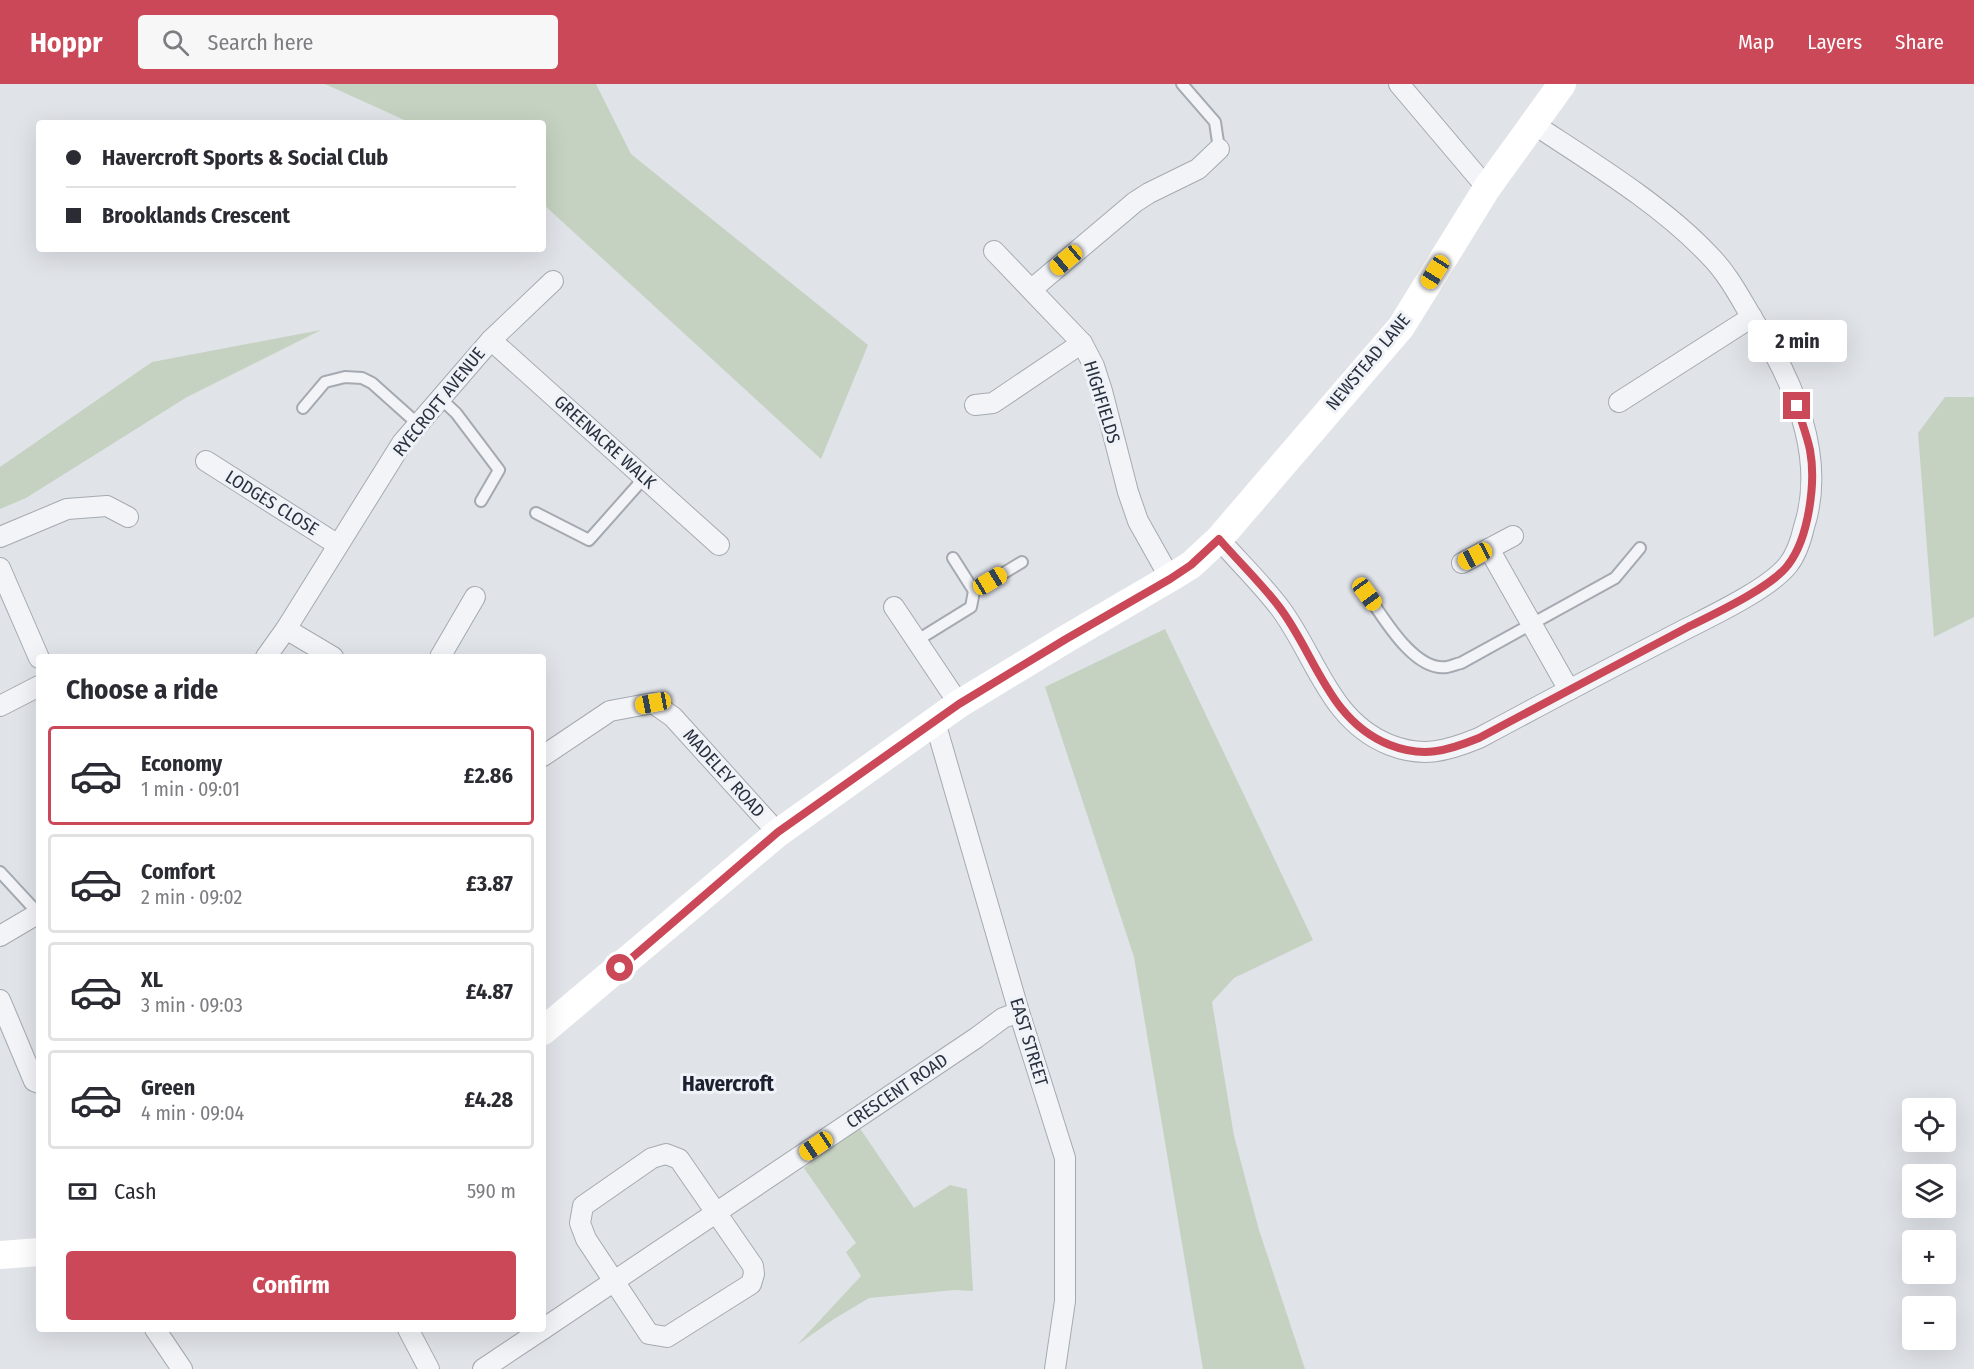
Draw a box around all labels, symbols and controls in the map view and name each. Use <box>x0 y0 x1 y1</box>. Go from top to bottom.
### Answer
search box <box>138 15 558 69</box>
text: Hoppr <box>30 26 102 59</box>
icon: search <box>159 26 192 59</box>
text: Search here <box>207 29 313 56</box>
text: Map <box>1738 29 1774 55</box>
text: Layers <box>1807 29 1862 55</box>
text: Share <box>1895 29 1944 55</box>
text: Havercroft Sports & Social Club <box>102 144 388 171</box>
text: Brooklands Crescent <box>102 202 290 229</box>
car <box>1046 242 1086 278</box>
car <box>1418 252 1452 292</box>
street label: NEWSTEAD LANE <box>1321 309 1415 415</box>
callout: 2 min <box>1748 319 1846 361</box>
text: 2 min <box>1775 329 1820 353</box>
street label: RYECROFT AVENUE <box>388 343 490 461</box>
street label: HIGHFIELDS <box>1079 358 1125 446</box>
street label: GREENACRE WALK <box>550 391 661 494</box>
route end <box>1783 392 1810 419</box>
street label: LODGES CLOSE <box>221 466 323 540</box>
car <box>1455 540 1495 572</box>
car <box>970 564 1010 598</box>
car <box>1349 574 1385 614</box>
text: Choose a ride <box>66 674 218 706</box>
car <box>634 691 672 715</box>
street label: MADELEY ROAD <box>679 724 769 822</box>
icon: car <box>69 749 123 803</box>
text: Economy <box>141 750 222 777</box>
text: £2.86 <box>464 762 513 789</box>
text: 1 min · 09:01 <box>141 777 240 801</box>
icon: car <box>69 857 123 911</box>
text: Comfort <box>141 858 215 885</box>
text: £3.87 <box>466 870 513 897</box>
text: 2 min · 09:02 <box>141 885 242 909</box>
route start <box>606 954 633 981</box>
icon: car <box>69 965 123 1019</box>
text: XL <box>141 966 163 993</box>
text: £4.87 <box>466 978 513 1005</box>
text: 3 min · 09:03 <box>141 993 243 1017</box>
street label: EAST STREET <box>1005 995 1053 1089</box>
street label: CRESCENT ROAD <box>842 1049 952 1133</box>
district label: Havercroft <box>682 1071 775 1097</box>
icon: car <box>69 1073 123 1127</box>
text: Green <box>141 1074 195 1101</box>
text: £4.28 <box>465 1086 513 1113</box>
map controls <box>1902 1098 1956 1350</box>
button: locate <box>1902 1098 1956 1152</box>
text: 4 min · 09:04 <box>141 1101 244 1125</box>
car <box>796 1128 836 1164</box>
button: layers <box>1902 1164 1956 1218</box>
icon: cash <box>66 1175 99 1208</box>
text: Cash <box>114 1178 157 1205</box>
text: 590 m <box>467 1179 516 1203</box>
button: + <box>1902 1230 1956 1284</box>
button: Confirm <box>66 1251 516 1320</box>
button: − <box>1902 1296 1956 1350</box>

